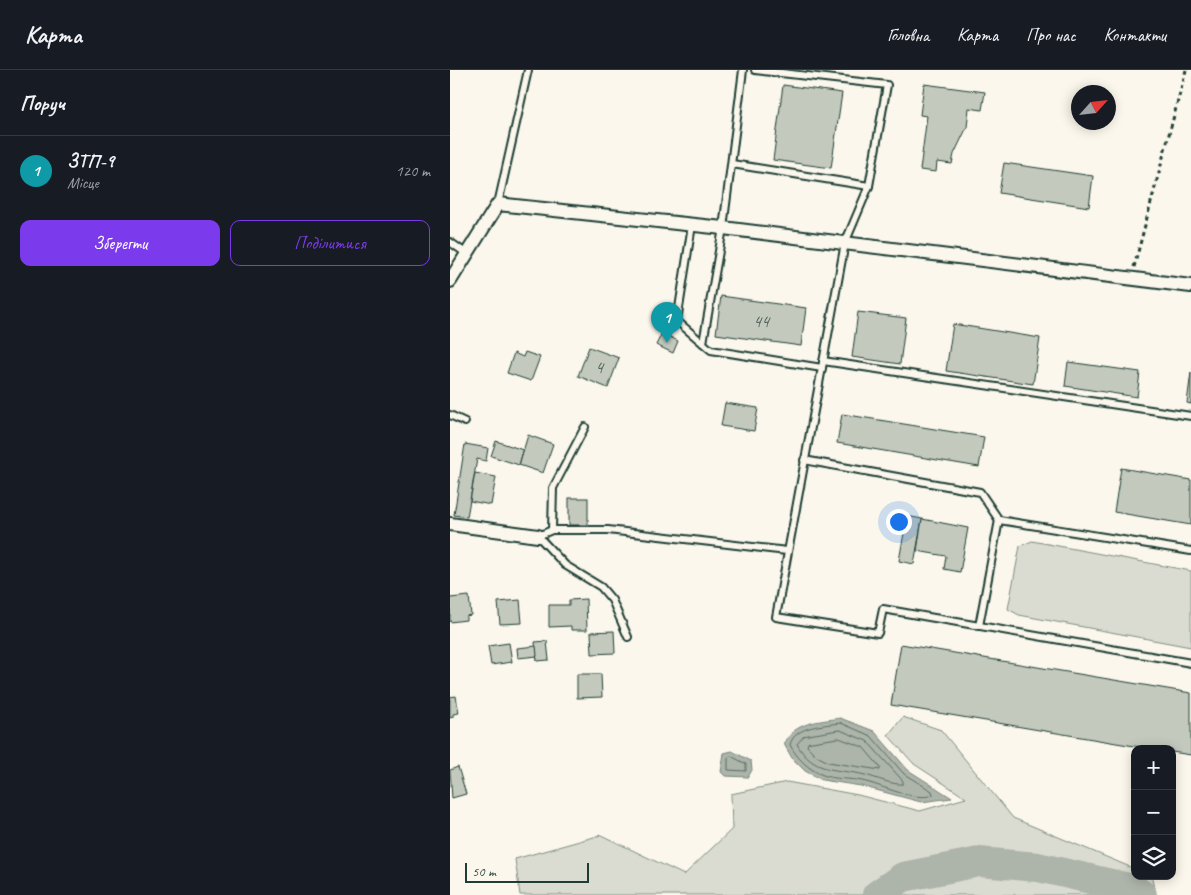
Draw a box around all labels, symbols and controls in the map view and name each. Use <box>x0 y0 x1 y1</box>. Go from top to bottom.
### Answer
text: Карта <box>25 20 82 50</box>
text: Головна <box>887 24 929 46</box>
text: Карта <box>957 24 998 46</box>
text: Про нас <box>1026 24 1076 46</box>
text: Контакти <box>1104 24 1166 46</box>
north arrow <box>1071 85 1116 130</box>
text: Поруч <box>20 90 65 116</box>
text: ЗТП-9 <box>67 149 114 173</box>
text: 1 <box>32 161 40 181</box>
text: 120 m <box>396 161 430 181</box>
text: Місце <box>67 173 99 193</box>
button: Зберегти <box>20 220 220 266</box>
button: Поділитися <box>230 220 430 266</box>
pin: 1 <box>651 302 683 343</box>
house number: 44 <box>753 310 771 332</box>
house number: 4 <box>595 356 605 378</box>
your location <box>886 509 912 535</box>
map controls <box>1131 745 1176 880</box>
button: + <box>1131 745 1176 790</box>
button: − <box>1131 790 1176 835</box>
button: layers <box>1131 835 1176 880</box>
scale bar <box>465 860 589 883</box>
text: 50 m <box>472 863 496 880</box>

